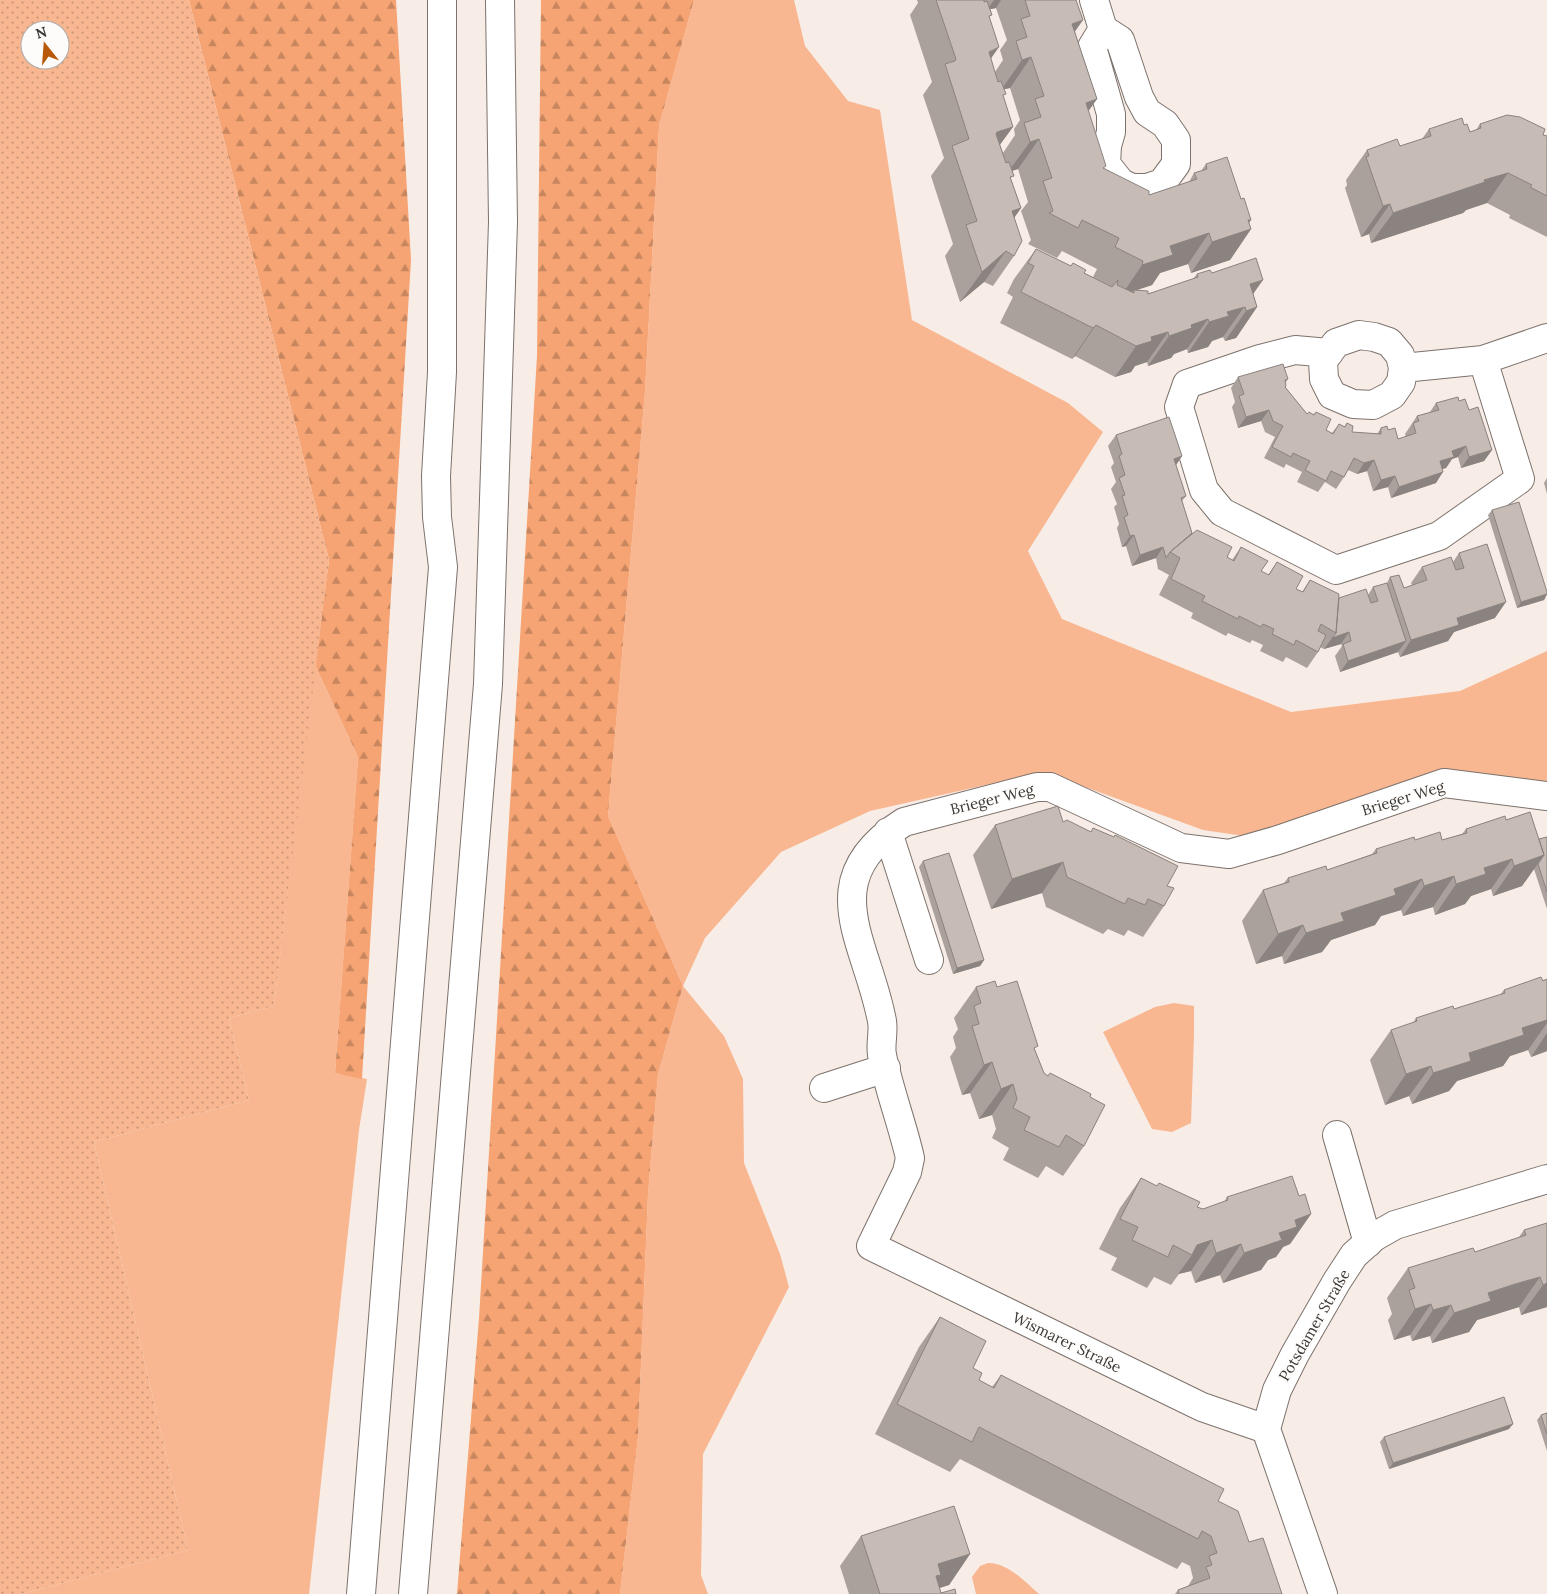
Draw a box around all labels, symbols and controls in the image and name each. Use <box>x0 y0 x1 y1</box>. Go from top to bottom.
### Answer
north arrow <box>20 20 70 70</box>
text: N <box>33 22 49 43</box>
street label: Brieger Weg <box>1359 776 1447 820</box>
street label: Brieger Weg <box>948 779 1037 819</box>
street label: Potsdamer Straße <box>1274 1266 1354 1384</box>
street label: Wismarer Straße <box>1010 1307 1124 1377</box>

